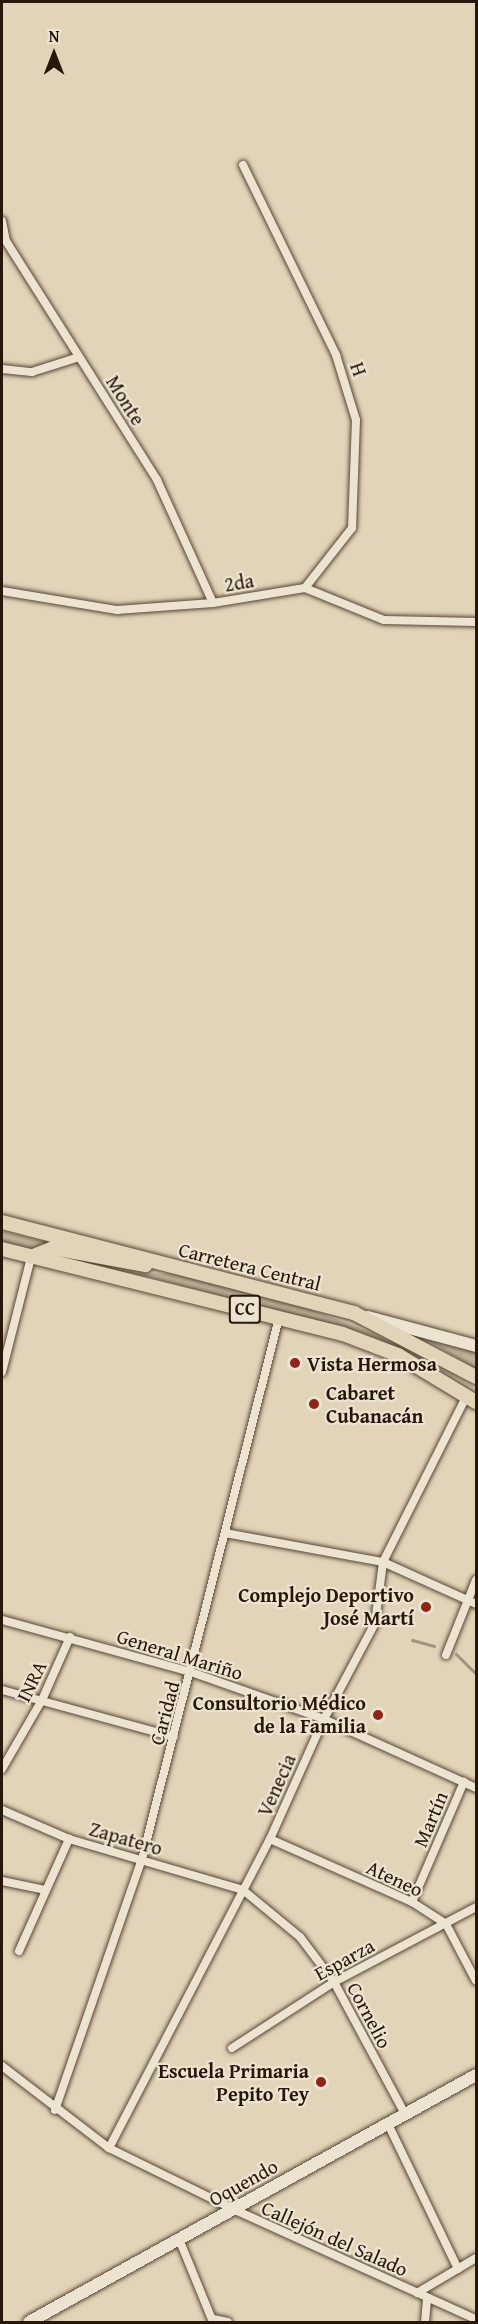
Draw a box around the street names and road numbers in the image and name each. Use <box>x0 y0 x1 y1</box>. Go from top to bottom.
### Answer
street label: H <box>345 359 373 379</box>
street label: Monte <box>101 371 151 429</box>
street label: 2da <box>222 568 256 596</box>
street label: Carretera Central <box>176 1237 324 1295</box>
road number: CC <box>228 1294 262 1324</box>
street label: General Mariño <box>114 1623 246 1685</box>
street label: INRA <box>11 1656 51 1706</box>
street label: Caridad <box>144 1679 184 1747</box>
street label: Venecia <box>252 1750 300 1820</box>
street label: Martín <box>408 1788 452 1850</box>
street label: Zapatero <box>87 1816 165 1860</box>
street label: Ateneo <box>363 1855 427 1901</box>
street label: Esparza <box>310 1933 378 1985</box>
street label: Cornelio <box>343 1978 397 2052</box>
street label: Oquendo <box>204 2153 282 2211</box>
street label: Callejón del Salado <box>258 2195 412 2281</box>

